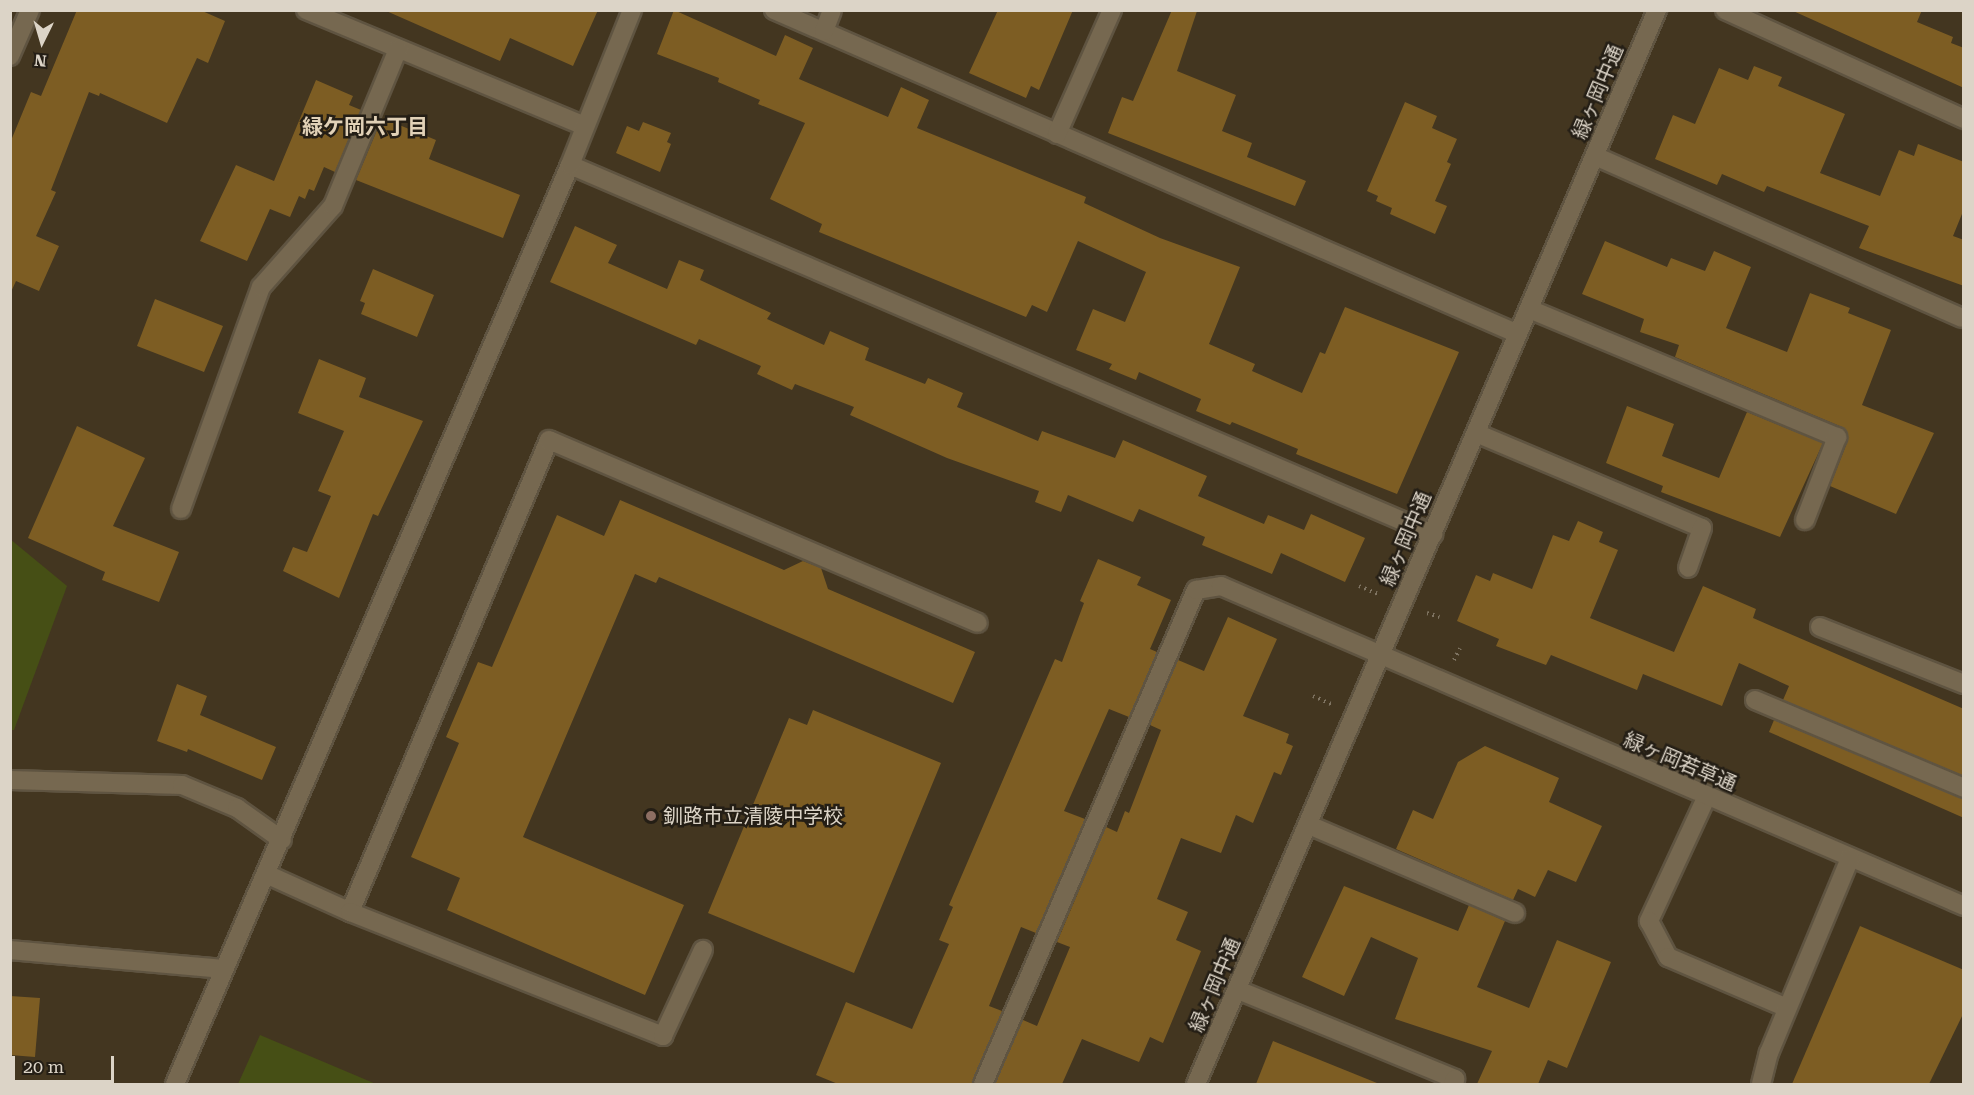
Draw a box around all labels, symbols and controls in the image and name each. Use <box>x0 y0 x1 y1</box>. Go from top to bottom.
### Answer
north arrow <box>12 12 72 72</box>
street label: 緑ヶ岡中通 <box>1567 41 1629 143</box>
text: N <box>33 50 47 70</box>
district label: 緑ケ岡六丁目 <box>302 114 428 140</box>
street label: 緑ヶ岡中通 <box>1375 488 1437 590</box>
street label: 緑ヶ岡若草通 <box>1620 728 1740 796</box>
place label: 釧路市立清陵中学校 <box>663 804 843 828</box>
marker: 釧路市立清陵中学校 <box>644 809 658 823</box>
street label: 緑ヶ岡中通 <box>1184 934 1246 1036</box>
scale bar <box>15 1044 117 1082</box>
text: 20 m <box>23 1056 64 1077</box>

